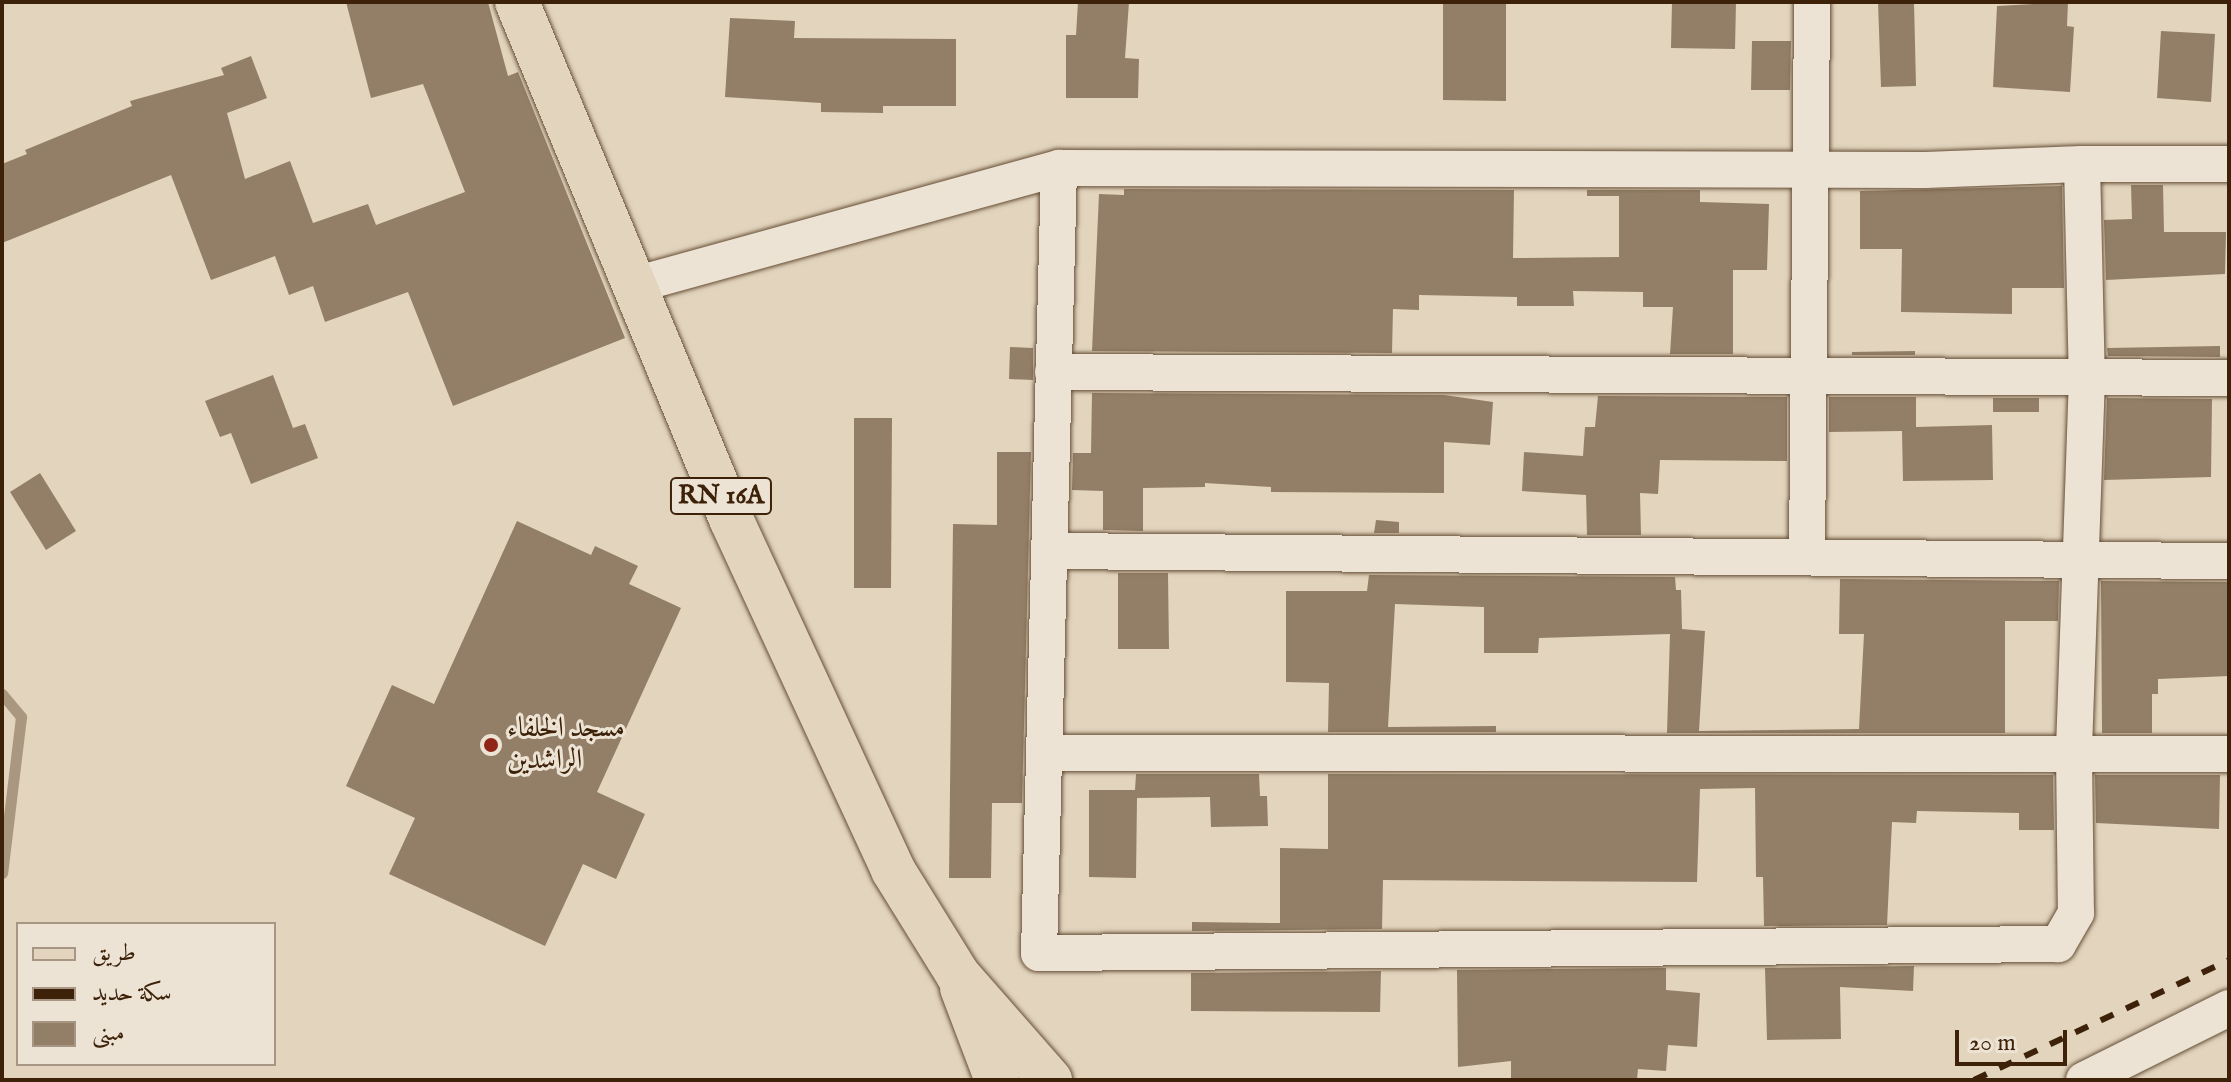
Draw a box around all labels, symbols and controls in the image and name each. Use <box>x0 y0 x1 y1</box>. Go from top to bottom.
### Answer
road number: RN 16A <box>669 474 773 518</box>
place label: مسجد الخلفاء الراشدين <box>507 712 625 778</box>
marker: مسجد الخلفاء الراشدين <box>482 736 500 754</box>
legend <box>16 922 276 1066</box>
text: طريق <box>92 938 136 969</box>
text: سكة حديد <box>92 978 172 1009</box>
scale bar <box>1959 1014 2071 1064</box>
text: مبنى <box>92 1018 125 1049</box>
text: 20 m <box>1969 1028 2016 1059</box>

